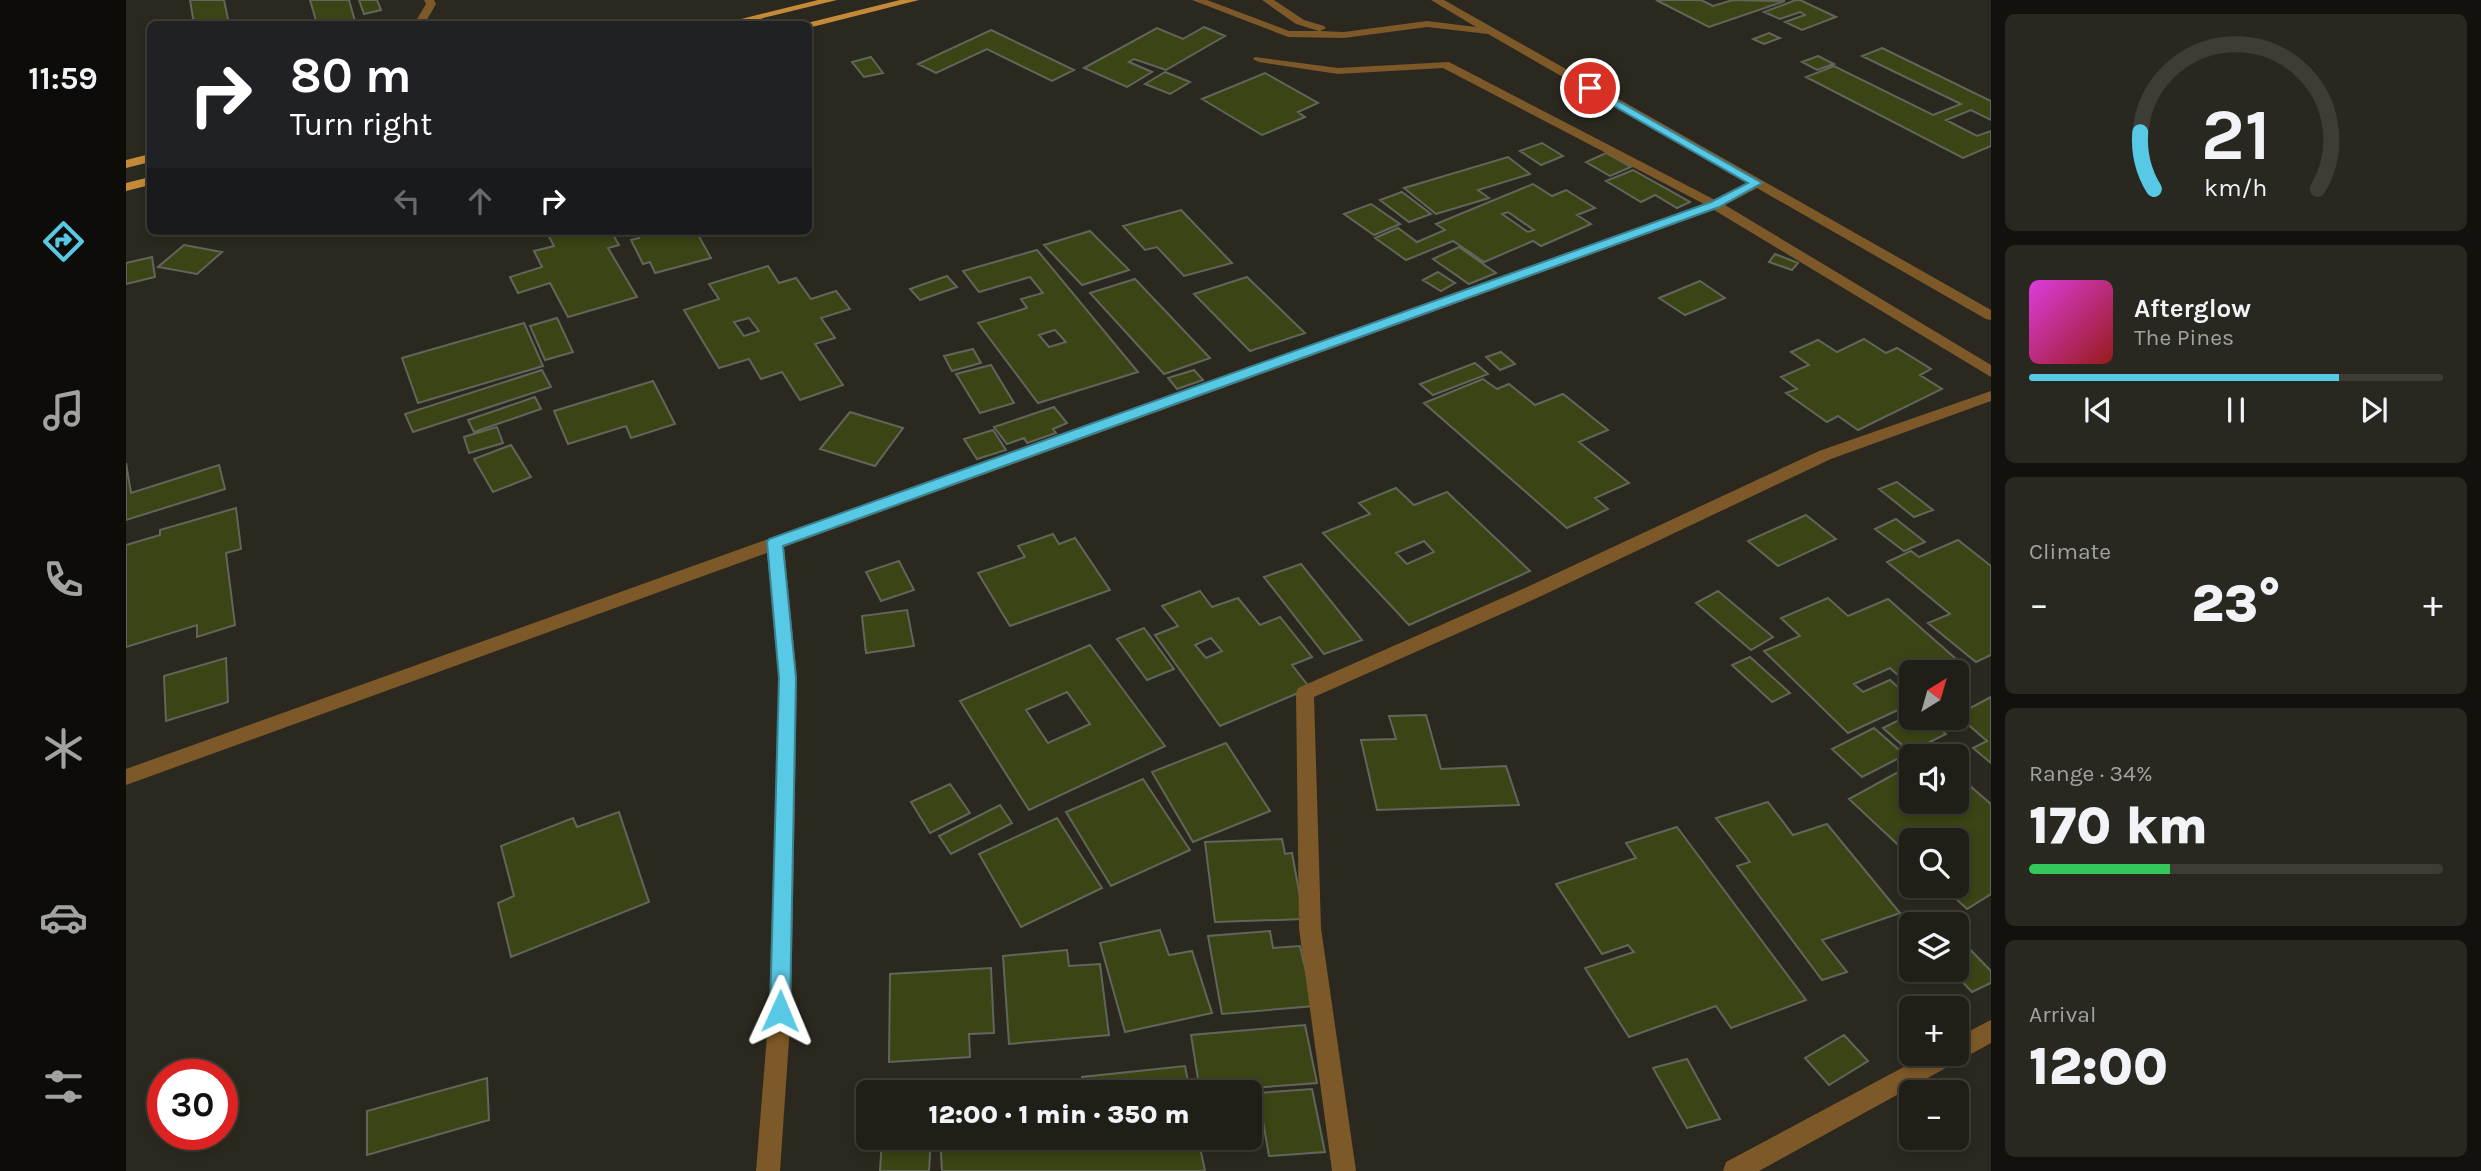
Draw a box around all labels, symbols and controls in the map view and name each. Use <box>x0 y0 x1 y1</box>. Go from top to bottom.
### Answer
text: 80 m <box>290 47 412 104</box>
icon: right <box>175 49 266 140</box>
pin <box>1560 58 1620 118</box>
text: 11:59 <box>28 60 98 97</box>
icon: arrive <box>1571 69 1609 107</box>
text: 21 <box>2201 92 2271 177</box>
text: Turn right <box>290 106 432 143</box>
text: km/h <box>2204 173 2268 202</box>
icon: left <box>388 182 426 220</box>
icon: ahead <box>461 182 499 220</box>
icon: right <box>534 182 572 220</box>
icon: directions <box>39 217 88 266</box>
text: Afterglow <box>2134 293 2251 324</box>
text: The Pines <box>2134 324 2234 351</box>
icon: music <box>39 386 88 435</box>
icon: previous <box>2079 391 2117 429</box>
icon: pause <box>2217 391 2255 429</box>
icon: next <box>2355 391 2393 429</box>
text: Climate <box>2029 538 2111 565</box>
icon: phone <box>39 555 88 604</box>
text: 23° <box>2191 573 2281 634</box>
text: − <box>2029 582 2049 627</box>
text: + <box>2423 582 2443 627</box>
north arrow <box>1899 660 1969 730</box>
map controls <box>1899 660 1969 1150</box>
icon: climate <box>39 724 88 773</box>
button: sound <box>1899 744 1969 814</box>
text: Range · 34% <box>2029 760 2153 787</box>
text: 170 km <box>2029 795 2208 856</box>
button: search <box>1899 828 1969 898</box>
icon: car <box>39 893 88 942</box>
button: layers <box>1899 912 1969 982</box>
position arrow <box>743 974 817 1048</box>
button: + <box>1899 996 1969 1066</box>
text: Arrival <box>2029 1001 2096 1028</box>
text: 12:00 <box>2029 1036 2168 1097</box>
speed limit sign: 30 <box>147 1059 238 1150</box>
icon: filters <box>39 1062 88 1111</box>
button: − <box>1899 1080 1969 1150</box>
text: 12:00 · 1 min · 350 m <box>928 1099 1190 1130</box>

